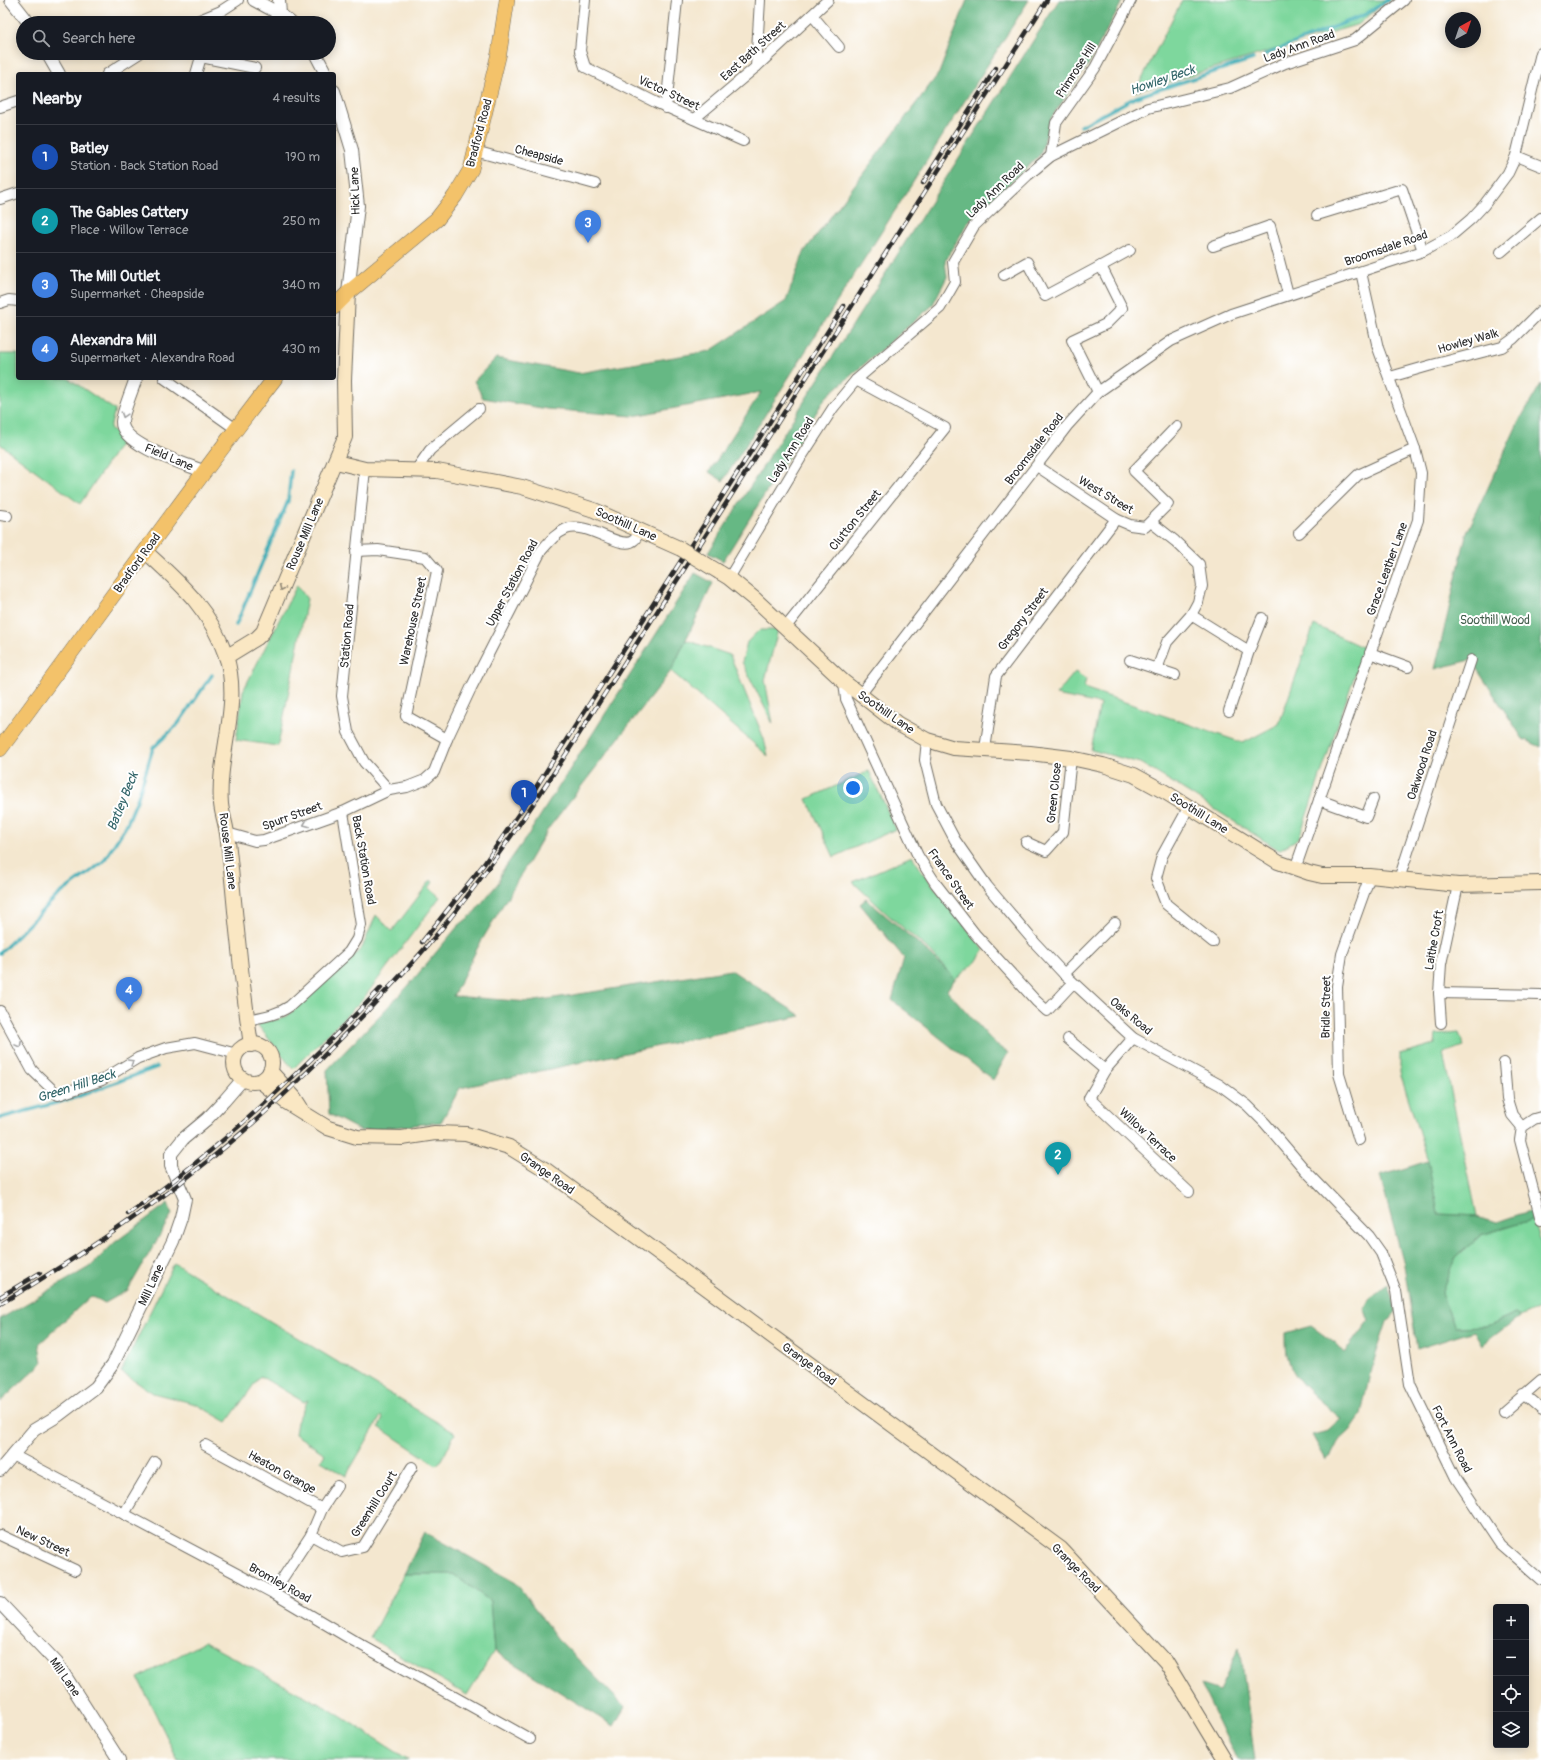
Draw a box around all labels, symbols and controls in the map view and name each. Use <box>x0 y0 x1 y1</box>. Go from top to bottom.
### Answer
north arrow <box>1445 12 1481 48</box>
search box <box>16 16 336 60</box>
street label: East Bath Street <box>718 18 789 84</box>
icon: search <box>30 27 52 49</box>
street label: Lady Ann Road <box>1261 27 1337 66</box>
text: Search here <box>62 29 135 48</box>
street label: Primrose Hill <box>1053 40 1100 101</box>
water label: Howley Beck <box>1128 61 1198 99</box>
street label: Victor Street <box>636 73 702 114</box>
text: Nearby <box>32 88 81 109</box>
text: 4 results <box>273 90 320 106</box>
street label: Bradford Road <box>463 97 496 169</box>
text: Batley <box>70 139 108 158</box>
street label: Cheapside <box>513 142 565 169</box>
text: 1 <box>42 149 48 165</box>
text: 190 m <box>285 149 320 165</box>
text: Station · Back Station Road <box>70 158 218 174</box>
street label: Lady Ann Road <box>963 159 1028 222</box>
street label: Hick Lane <box>347 167 364 215</box>
text: The Gables Cattery <box>70 203 188 222</box>
pin: 3 <box>575 210 601 243</box>
text: 2 <box>41 213 49 229</box>
text: 250 m <box>282 213 320 229</box>
text: Place · Willow Terrace <box>70 222 188 238</box>
street label: Broomsdale Road <box>1343 227 1430 270</box>
text: The Mill Outlet <box>70 267 160 286</box>
text: 3 <box>41 277 49 293</box>
text: 340 m <box>282 277 320 293</box>
text: Supermarket · Cheapside <box>70 286 204 302</box>
street label: Howley Walk <box>1436 326 1500 357</box>
text: Alexandra Mill <box>70 331 157 350</box>
text: 4 <box>41 341 49 357</box>
text: 430 m <box>282 341 320 357</box>
text: Supermarket · Alexandra Road <box>70 350 235 366</box>
street label: Broomsdale Road <box>1002 410 1067 488</box>
one-way arrow <box>120 411 129 418</box>
street label: Lady Ann Road <box>765 414 818 486</box>
street label: Field Lane <box>142 441 195 474</box>
street label: West Street <box>1076 473 1136 518</box>
street label: Clutton Street <box>826 487 885 554</box>
street label: Rouse Mill Lane <box>283 496 327 573</box>
street label: Soothill Lane <box>593 504 659 545</box>
street label: Grace Leather Lane <box>1364 520 1411 618</box>
street label: Bradford Road <box>111 530 164 596</box>
street label: Upper Station Road <box>483 537 542 629</box>
street label: Warehouse Street <box>397 575 430 667</box>
one-way arrow <box>278 584 286 591</box>
street label: Gregory Street <box>995 585 1052 654</box>
street label: Station Road <box>337 603 358 669</box>
park label: Soothill Wood <box>1460 613 1530 628</box>
street label: Soothill Lane <box>855 687 917 737</box>
street label: Oakwood Road <box>1404 728 1441 802</box>
street label: Green Close <box>1044 762 1065 824</box>
water label: Batley Beck <box>104 768 143 833</box>
your location <box>843 778 863 798</box>
pin: 1 <box>511 780 537 813</box>
street label: Soothill Lane <box>1167 790 1231 837</box>
street label: Spurr Street <box>260 799 324 834</box>
street label: Rouse Mill Lane <box>215 812 240 890</box>
street label: Back Station Road <box>348 814 379 906</box>
one-way arrow <box>303 820 310 828</box>
street label: France Street <box>924 846 977 913</box>
street label: Laithe Croft <box>1422 909 1447 971</box>
street label: Bridle Street <box>1318 975 1335 1039</box>
pin: 4 <box>116 977 142 1010</box>
street label: Oaks Road <box>1106 994 1155 1039</box>
one-way arrow <box>14 1041 22 1048</box>
one-way arrow <box>127 1060 134 1067</box>
water label: Green Hill Beck <box>35 1065 119 1106</box>
street label: Willow Terrace <box>1116 1105 1180 1166</box>
pin: 2 <box>1045 1142 1071 1175</box>
street label: Grange Road <box>516 1149 577 1198</box>
street label: Mill Lane <box>135 1262 168 1308</box>
street label: Grange Road <box>779 1340 839 1389</box>
street label: Fort Ann Road <box>1428 1403 1475 1476</box>
street label: Heaton Grange <box>245 1448 318 1497</box>
street label: Greenhill Court <box>348 1468 401 1540</box>
street label: New Street <box>14 1523 72 1560</box>
street label: Grange Road <box>1048 1541 1104 1596</box>
street label: Bromley Road <box>246 1560 314 1607</box>
map controls <box>1493 1604 1529 1748</box>
button: + <box>1493 1604 1529 1640</box>
button: − <box>1493 1640 1529 1676</box>
street label: Mill Lane <box>46 1655 83 1700</box>
button: locate <box>1493 1676 1529 1712</box>
button: layers <box>1493 1712 1529 1748</box>

